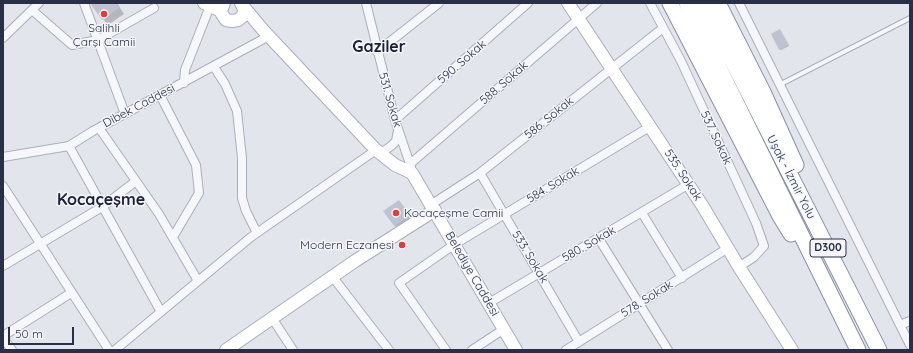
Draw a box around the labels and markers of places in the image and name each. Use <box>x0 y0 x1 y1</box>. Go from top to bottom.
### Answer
marker: Salihli Çarşı Camii <box>99 9 109 19</box>
place label: Salihli Çarşı Camii <box>73 21 135 49</box>
place label: Kocaçeşme Camii <box>404 206 503 220</box>
marker: Kocaçeşme Camii <box>391 208 401 218</box>
place label: Modern Eczanesi <box>300 238 394 252</box>
marker: Modern Eczanesi <box>397 240 407 250</box>

